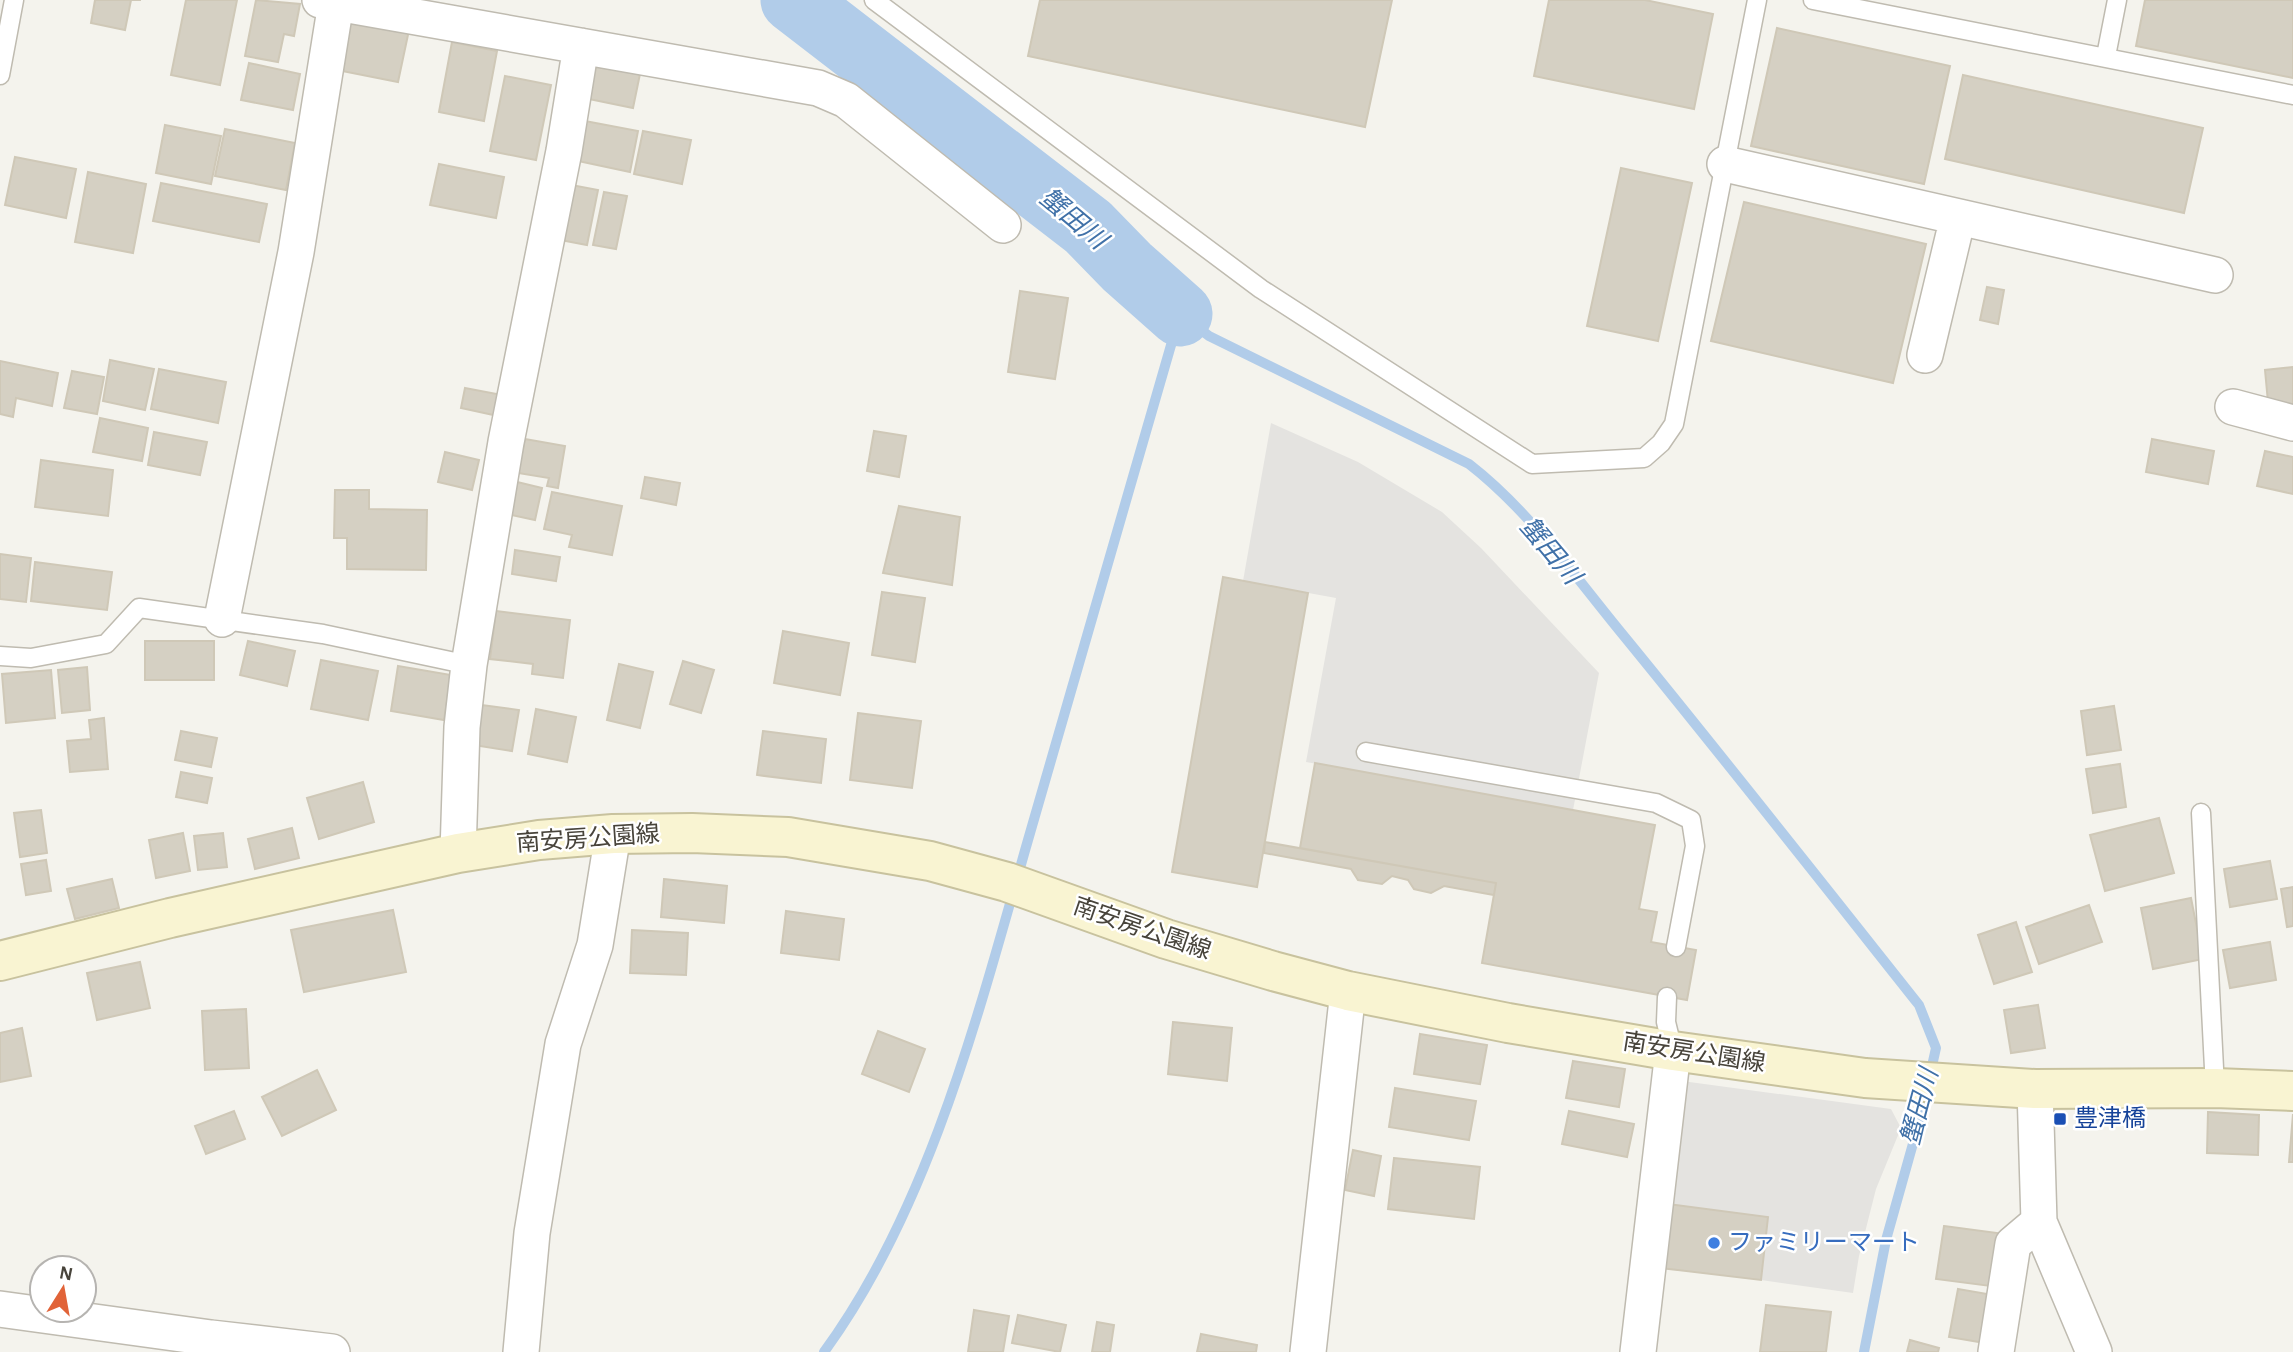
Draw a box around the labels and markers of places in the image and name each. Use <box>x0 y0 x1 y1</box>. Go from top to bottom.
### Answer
place label: 豊津橋 <box>2074 1105 2146 1131</box>
marker: 豊津橋 <box>2052 1111 2068 1127</box>
place label: ファミリーマート <box>1728 1231 1920 1255</box>
marker: ファミリーマート <box>1706 1235 1722 1251</box>

